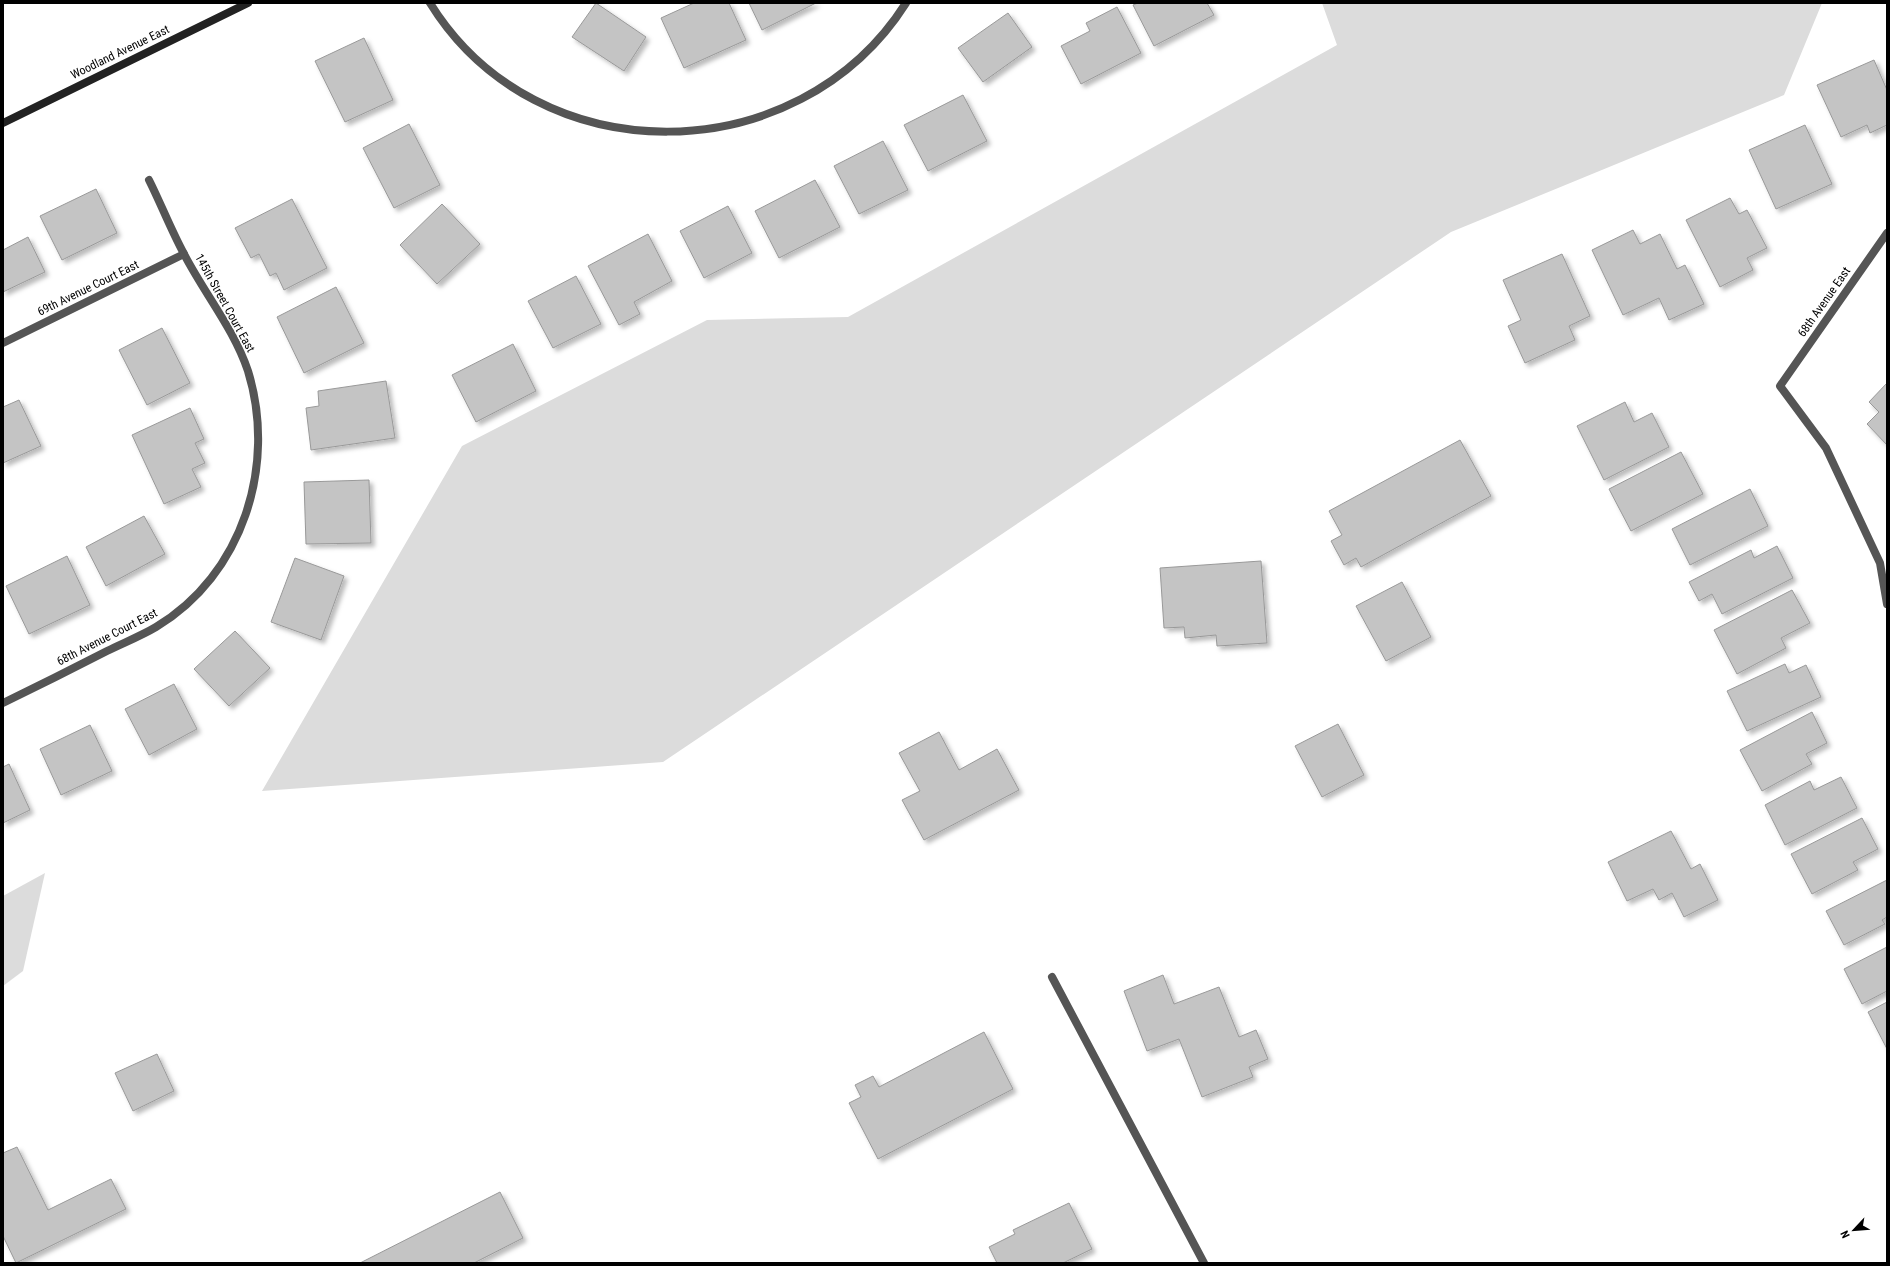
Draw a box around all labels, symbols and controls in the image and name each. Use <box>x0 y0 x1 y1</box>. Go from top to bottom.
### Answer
street label: Woodland Avenue East <box>68 22 172 82</box>
street label: 145th Street Court East <box>192 251 258 355</box>
street label: 69th Avenue Court East <box>35 257 141 319</box>
street label: 68th Avenue East <box>1795 264 1854 340</box>
street label: 68th Avenue Court East <box>54 605 160 668</box>
north arrow <box>1834 1210 1874 1250</box>
text: N <box>1838 1228 1853 1240</box>

